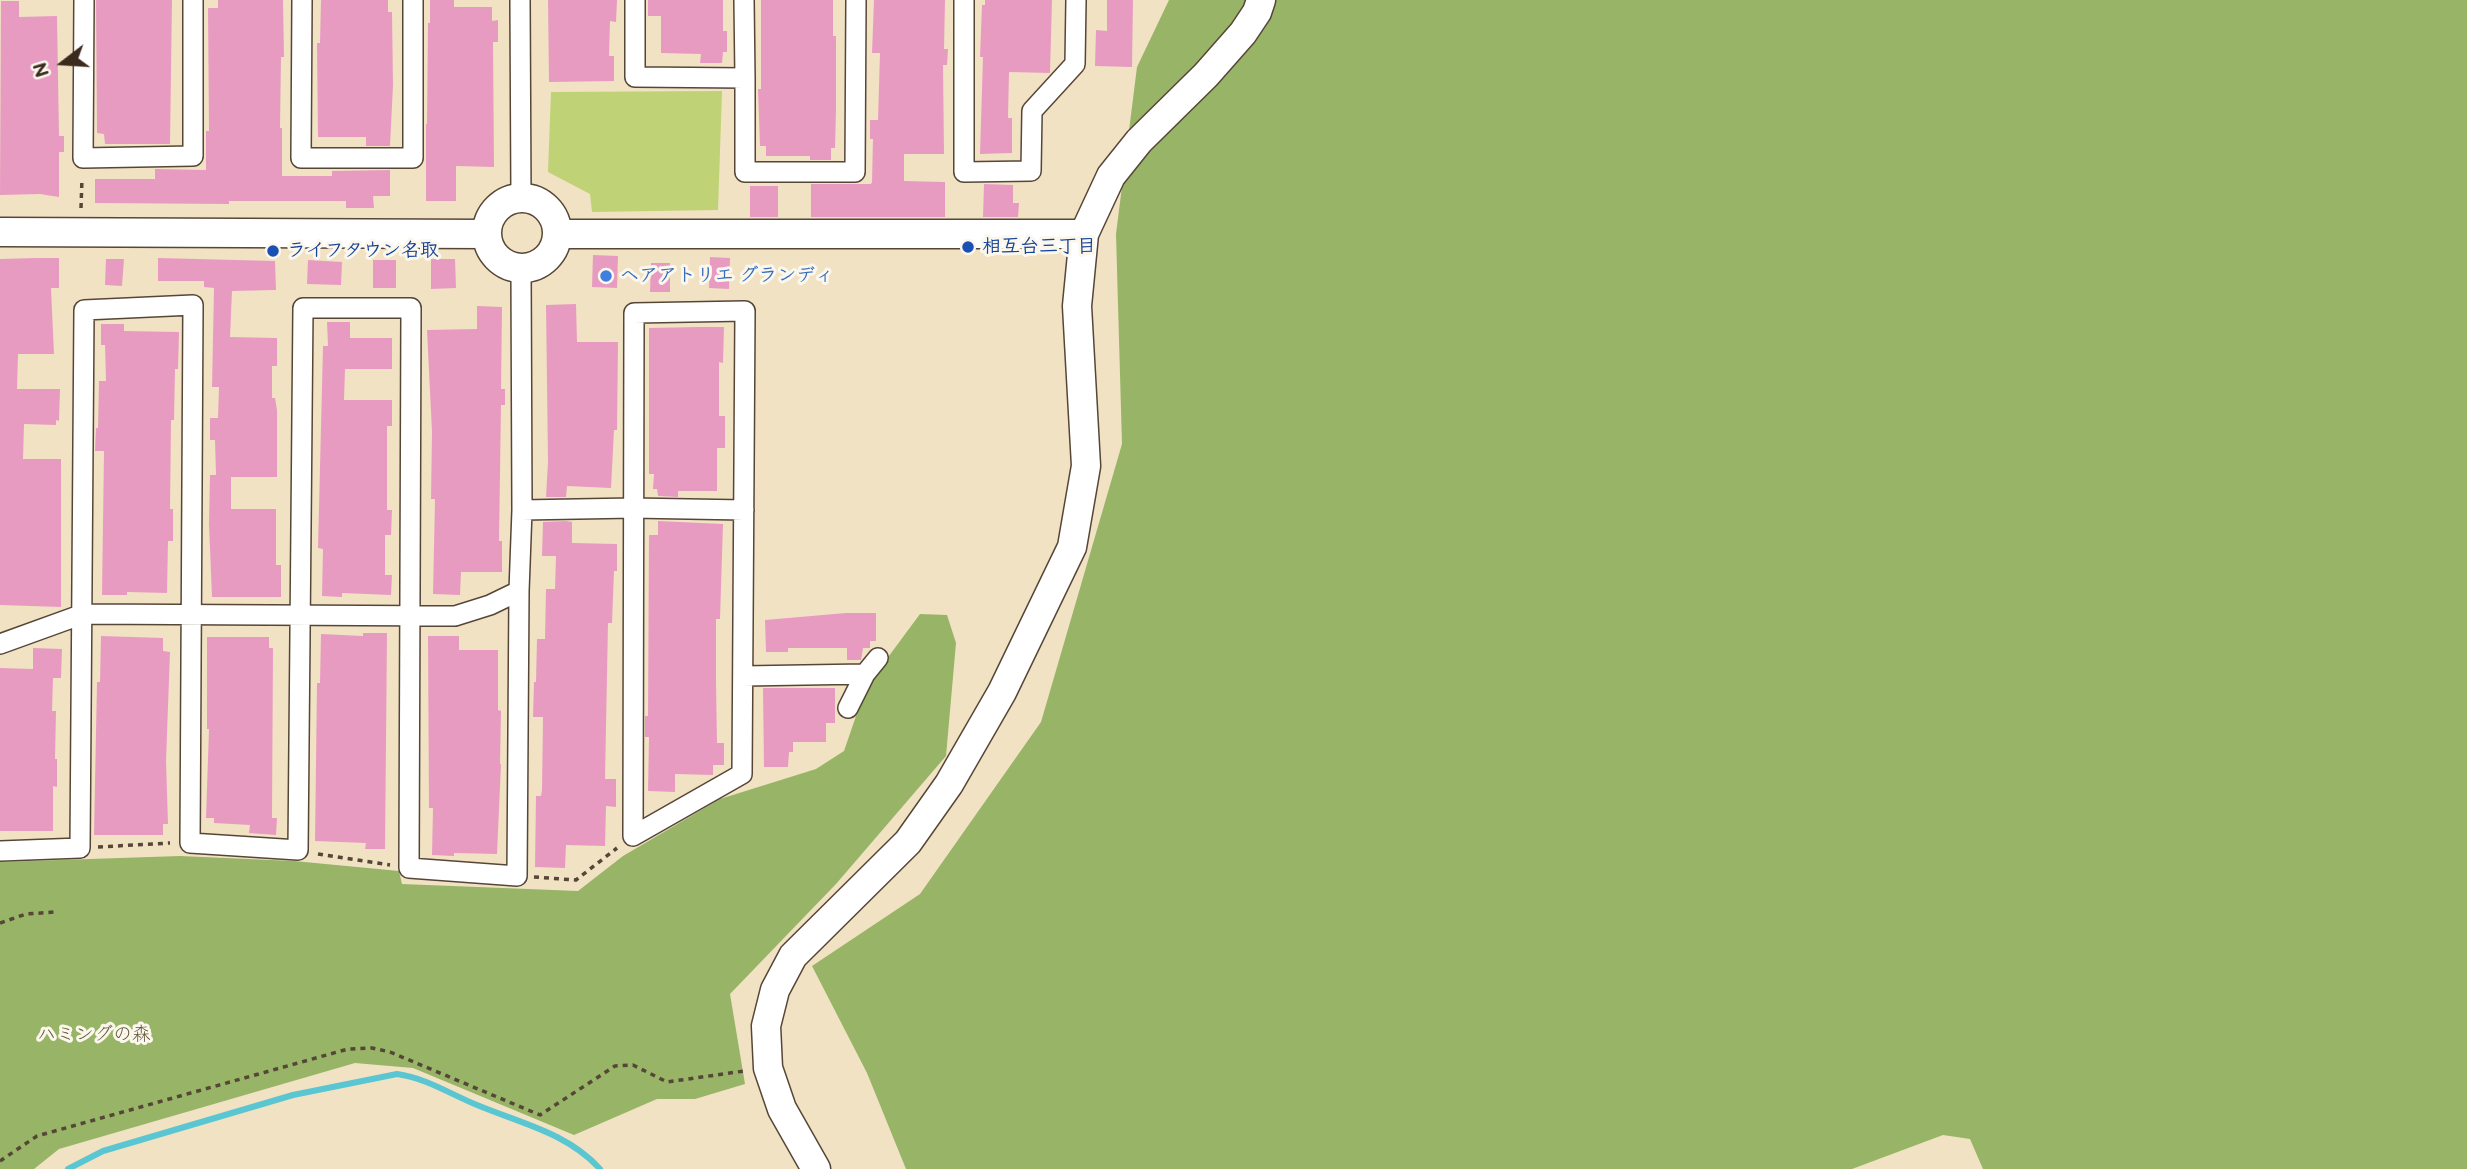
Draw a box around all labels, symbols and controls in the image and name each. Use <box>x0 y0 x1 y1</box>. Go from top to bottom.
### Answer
north arrow <box>28 28 98 98</box>
text: N <box>29 59 56 79</box>
place label: 相互台三丁目 <box>982 236 1096 258</box>
marker: 相互台三丁目 <box>960 239 976 255</box>
place label: ライフタウン名取 <box>287 240 439 262</box>
marker: ライフタウン名取 <box>265 243 281 259</box>
place label: ヘアアトリエ グランディ <box>620 265 834 287</box>
marker: ヘアアトリエ グランディ <box>598 268 614 284</box>
park label: ハミングの森 <box>37 1024 151 1046</box>

